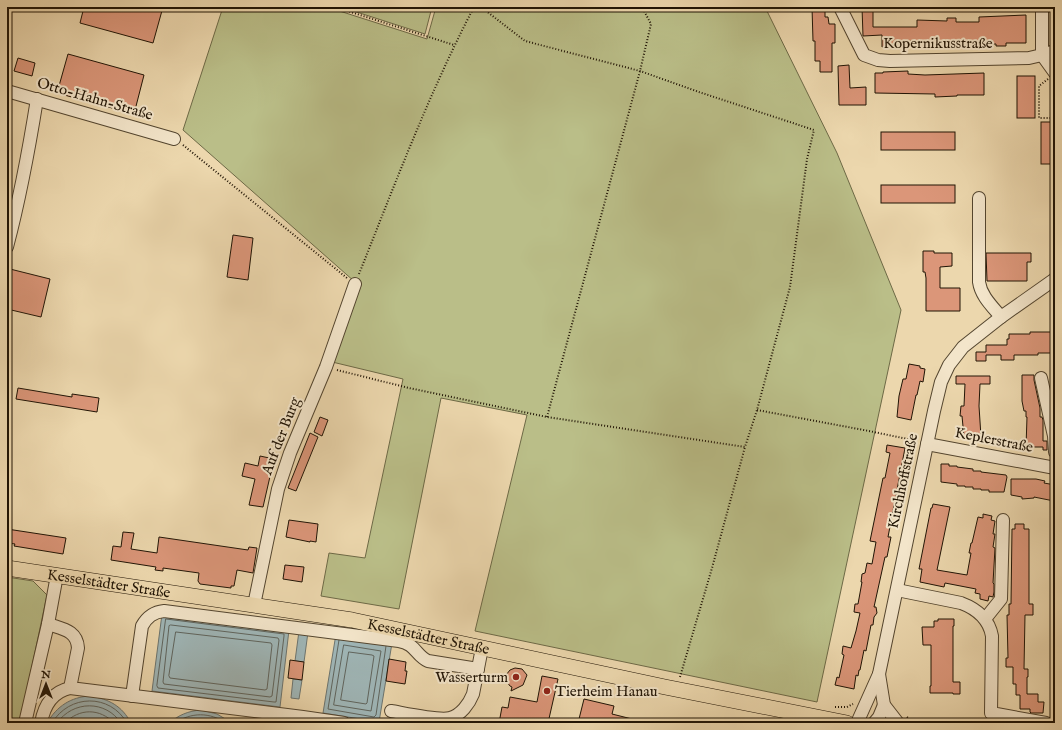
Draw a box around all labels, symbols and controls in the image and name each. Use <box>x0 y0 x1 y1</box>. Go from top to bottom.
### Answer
street label: Kopernikusstraße <box>883 34 993 53</box>
street label: Otto-Hahn-Straße <box>35 73 155 125</box>
street label: Auf der Burg <box>257 394 305 478</box>
street label: Keplerstraße <box>953 423 1035 457</box>
street label: Kirchhoffstraße <box>884 432 922 530</box>
street label: Kesselstädter Straße <box>46 565 172 602</box>
street label: Kesselstädter Straße <box>365 614 491 659</box>
north arrow <box>26 664 66 704</box>
text: N <box>40 668 51 682</box>
place label: Wasserturm <box>435 668 508 687</box>
marker: Wasserturm <box>511 672 521 682</box>
place label: Tierheim Hanau <box>555 682 658 701</box>
marker: Tierheim Hanau <box>542 686 552 696</box>

